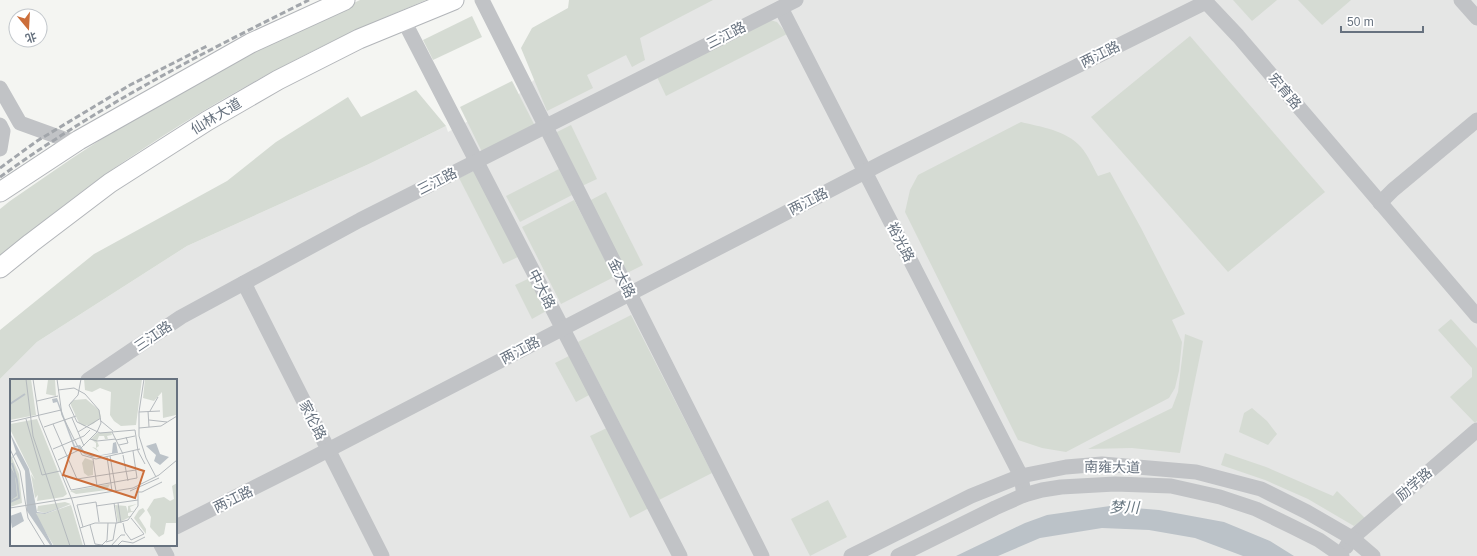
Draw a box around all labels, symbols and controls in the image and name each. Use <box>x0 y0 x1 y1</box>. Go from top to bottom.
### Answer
north arrow <box>8 8 48 48</box>
scale bar <box>1341 8 1423 34</box>
text: 50 m <box>1347 15 1374 29</box>
street label: 三江路 <box>704 18 748 52</box>
text: 北 <box>24 30 38 45</box>
street label: 两江路 <box>1078 38 1122 70</box>
street label: 宏育路 <box>1265 70 1305 112</box>
street label: 仙林大道 <box>188 95 244 137</box>
street label: 三江路 <box>415 164 459 198</box>
street label: 两江路 <box>786 184 830 218</box>
street label: 裕光路 <box>884 220 918 264</box>
street label: 金大路 <box>605 256 639 300</box>
street label: 中大路 <box>525 267 559 311</box>
street label: 三江路 <box>131 318 175 354</box>
street label: 两江路 <box>498 333 542 367</box>
inset map <box>10 379 177 546</box>
street label: 家伦路 <box>296 398 330 442</box>
street label: 南雍大道 <box>1084 459 1140 475</box>
street label: 励学路 <box>1393 464 1435 504</box>
street label: 两江路 <box>211 483 255 515</box>
water label: 梦川 <box>1109 498 1141 516</box>

